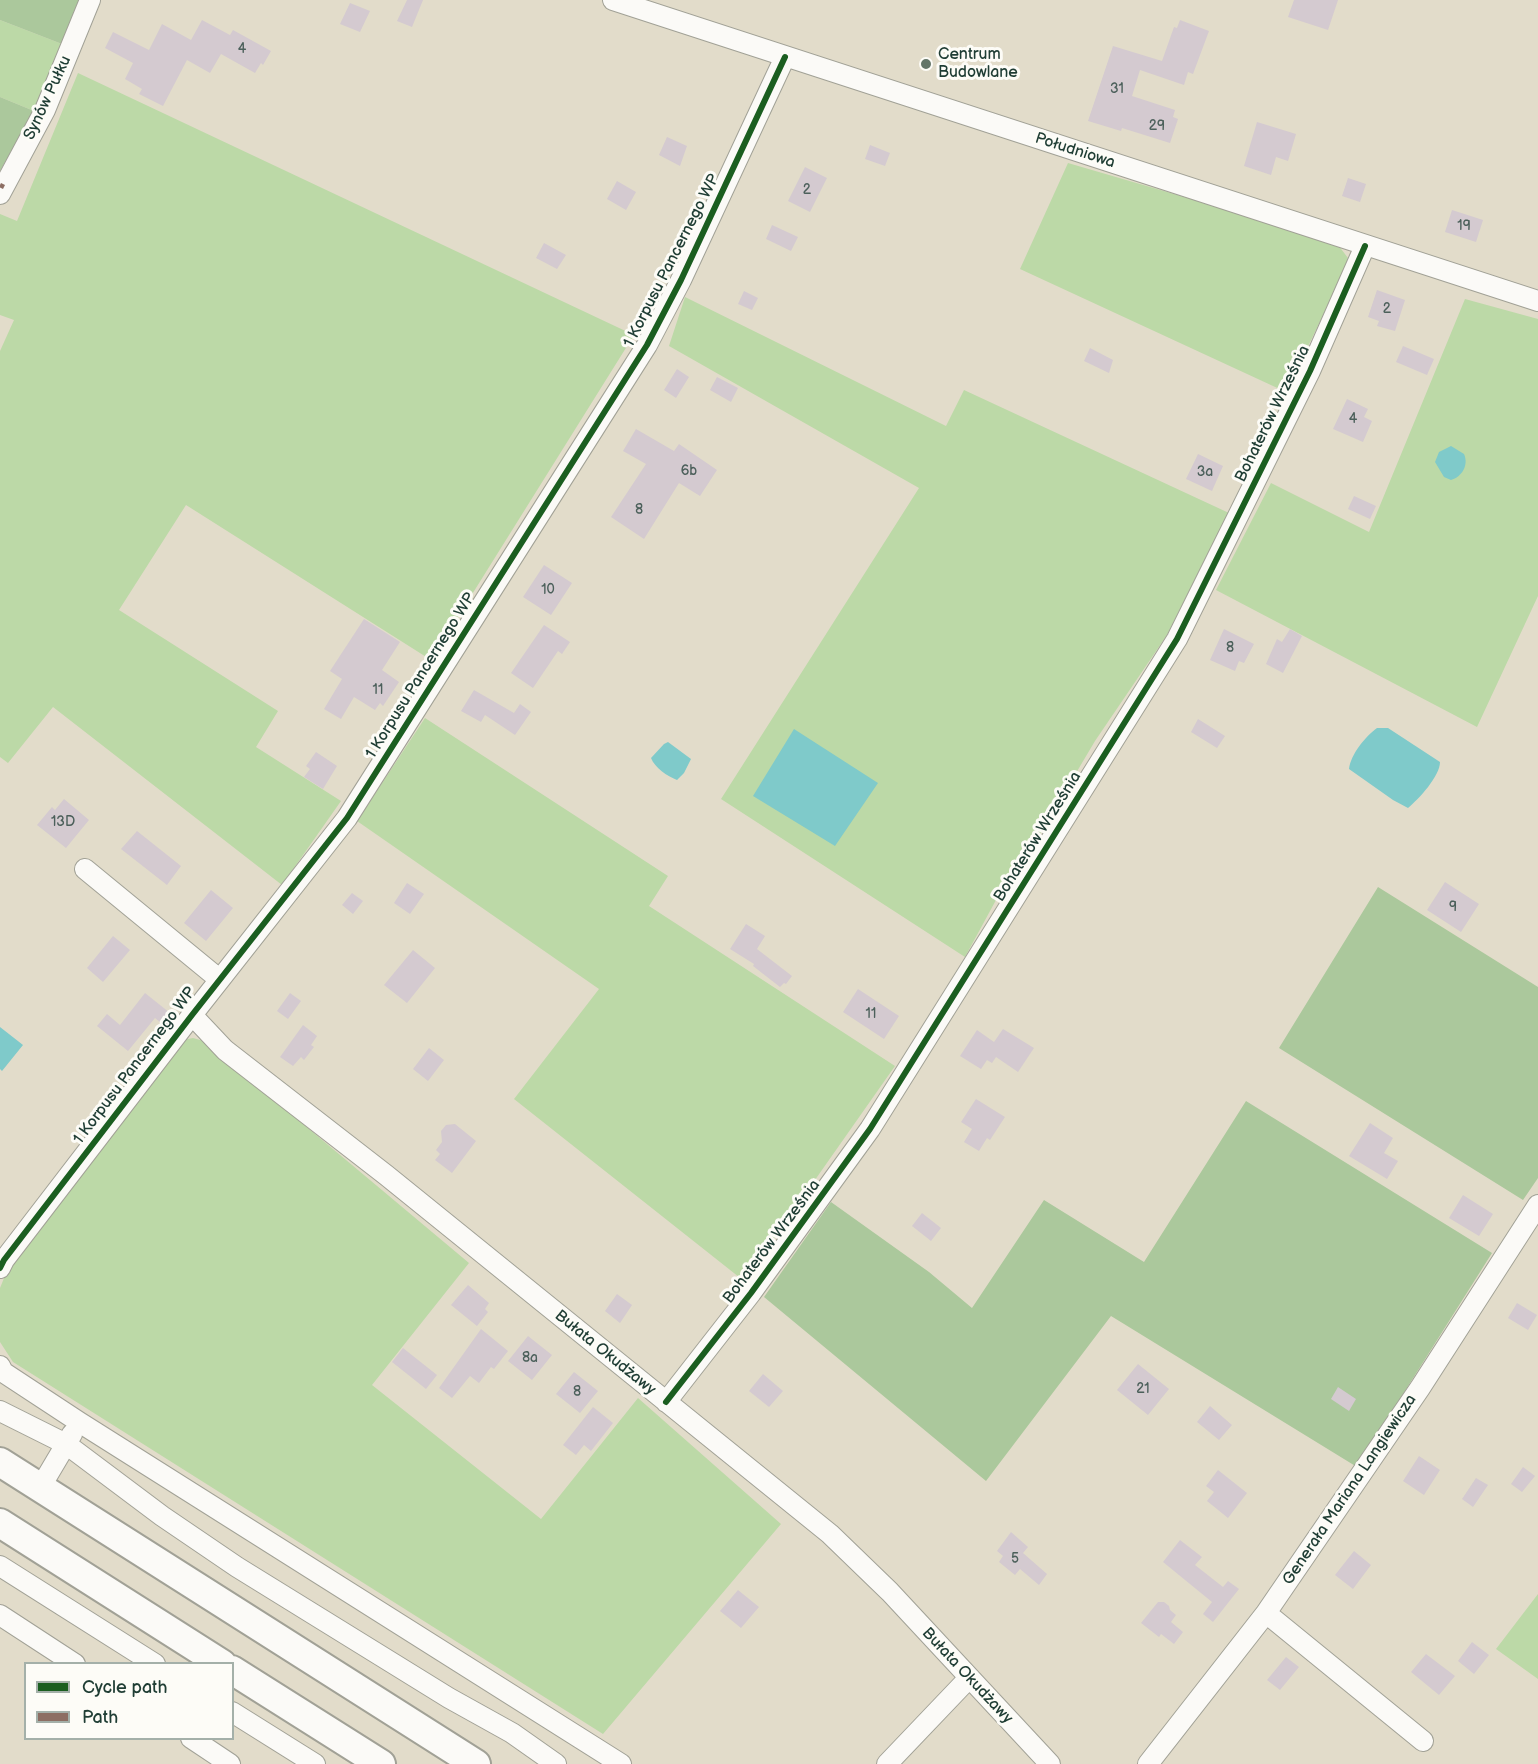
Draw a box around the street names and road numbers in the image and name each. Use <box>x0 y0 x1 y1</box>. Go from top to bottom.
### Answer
street label: Synów Pułku <box>20 53 76 143</box>
street label: Południowa <box>1033 129 1117 173</box>
street label: 1 Korpusu Pancernego WP <box>620 171 724 351</box>
street label: Bohaterów Września <box>1232 343 1314 485</box>
street label: 1 Korpusu Pancernego WP <box>362 590 480 762</box>
street label: Bohaterów Września <box>990 768 1086 906</box>
street label: 1 Korpusu Pancernego WP <box>70 984 200 1148</box>
street label: Bohaterów Września <box>719 1176 825 1308</box>
street label: Bułata Okudżawy <box>551 1306 659 1400</box>
street label: Generała Mariana Langiewicza <box>1279 1391 1421 1589</box>
street label: Bułata Okudżawy <box>917 1624 1017 1728</box>

